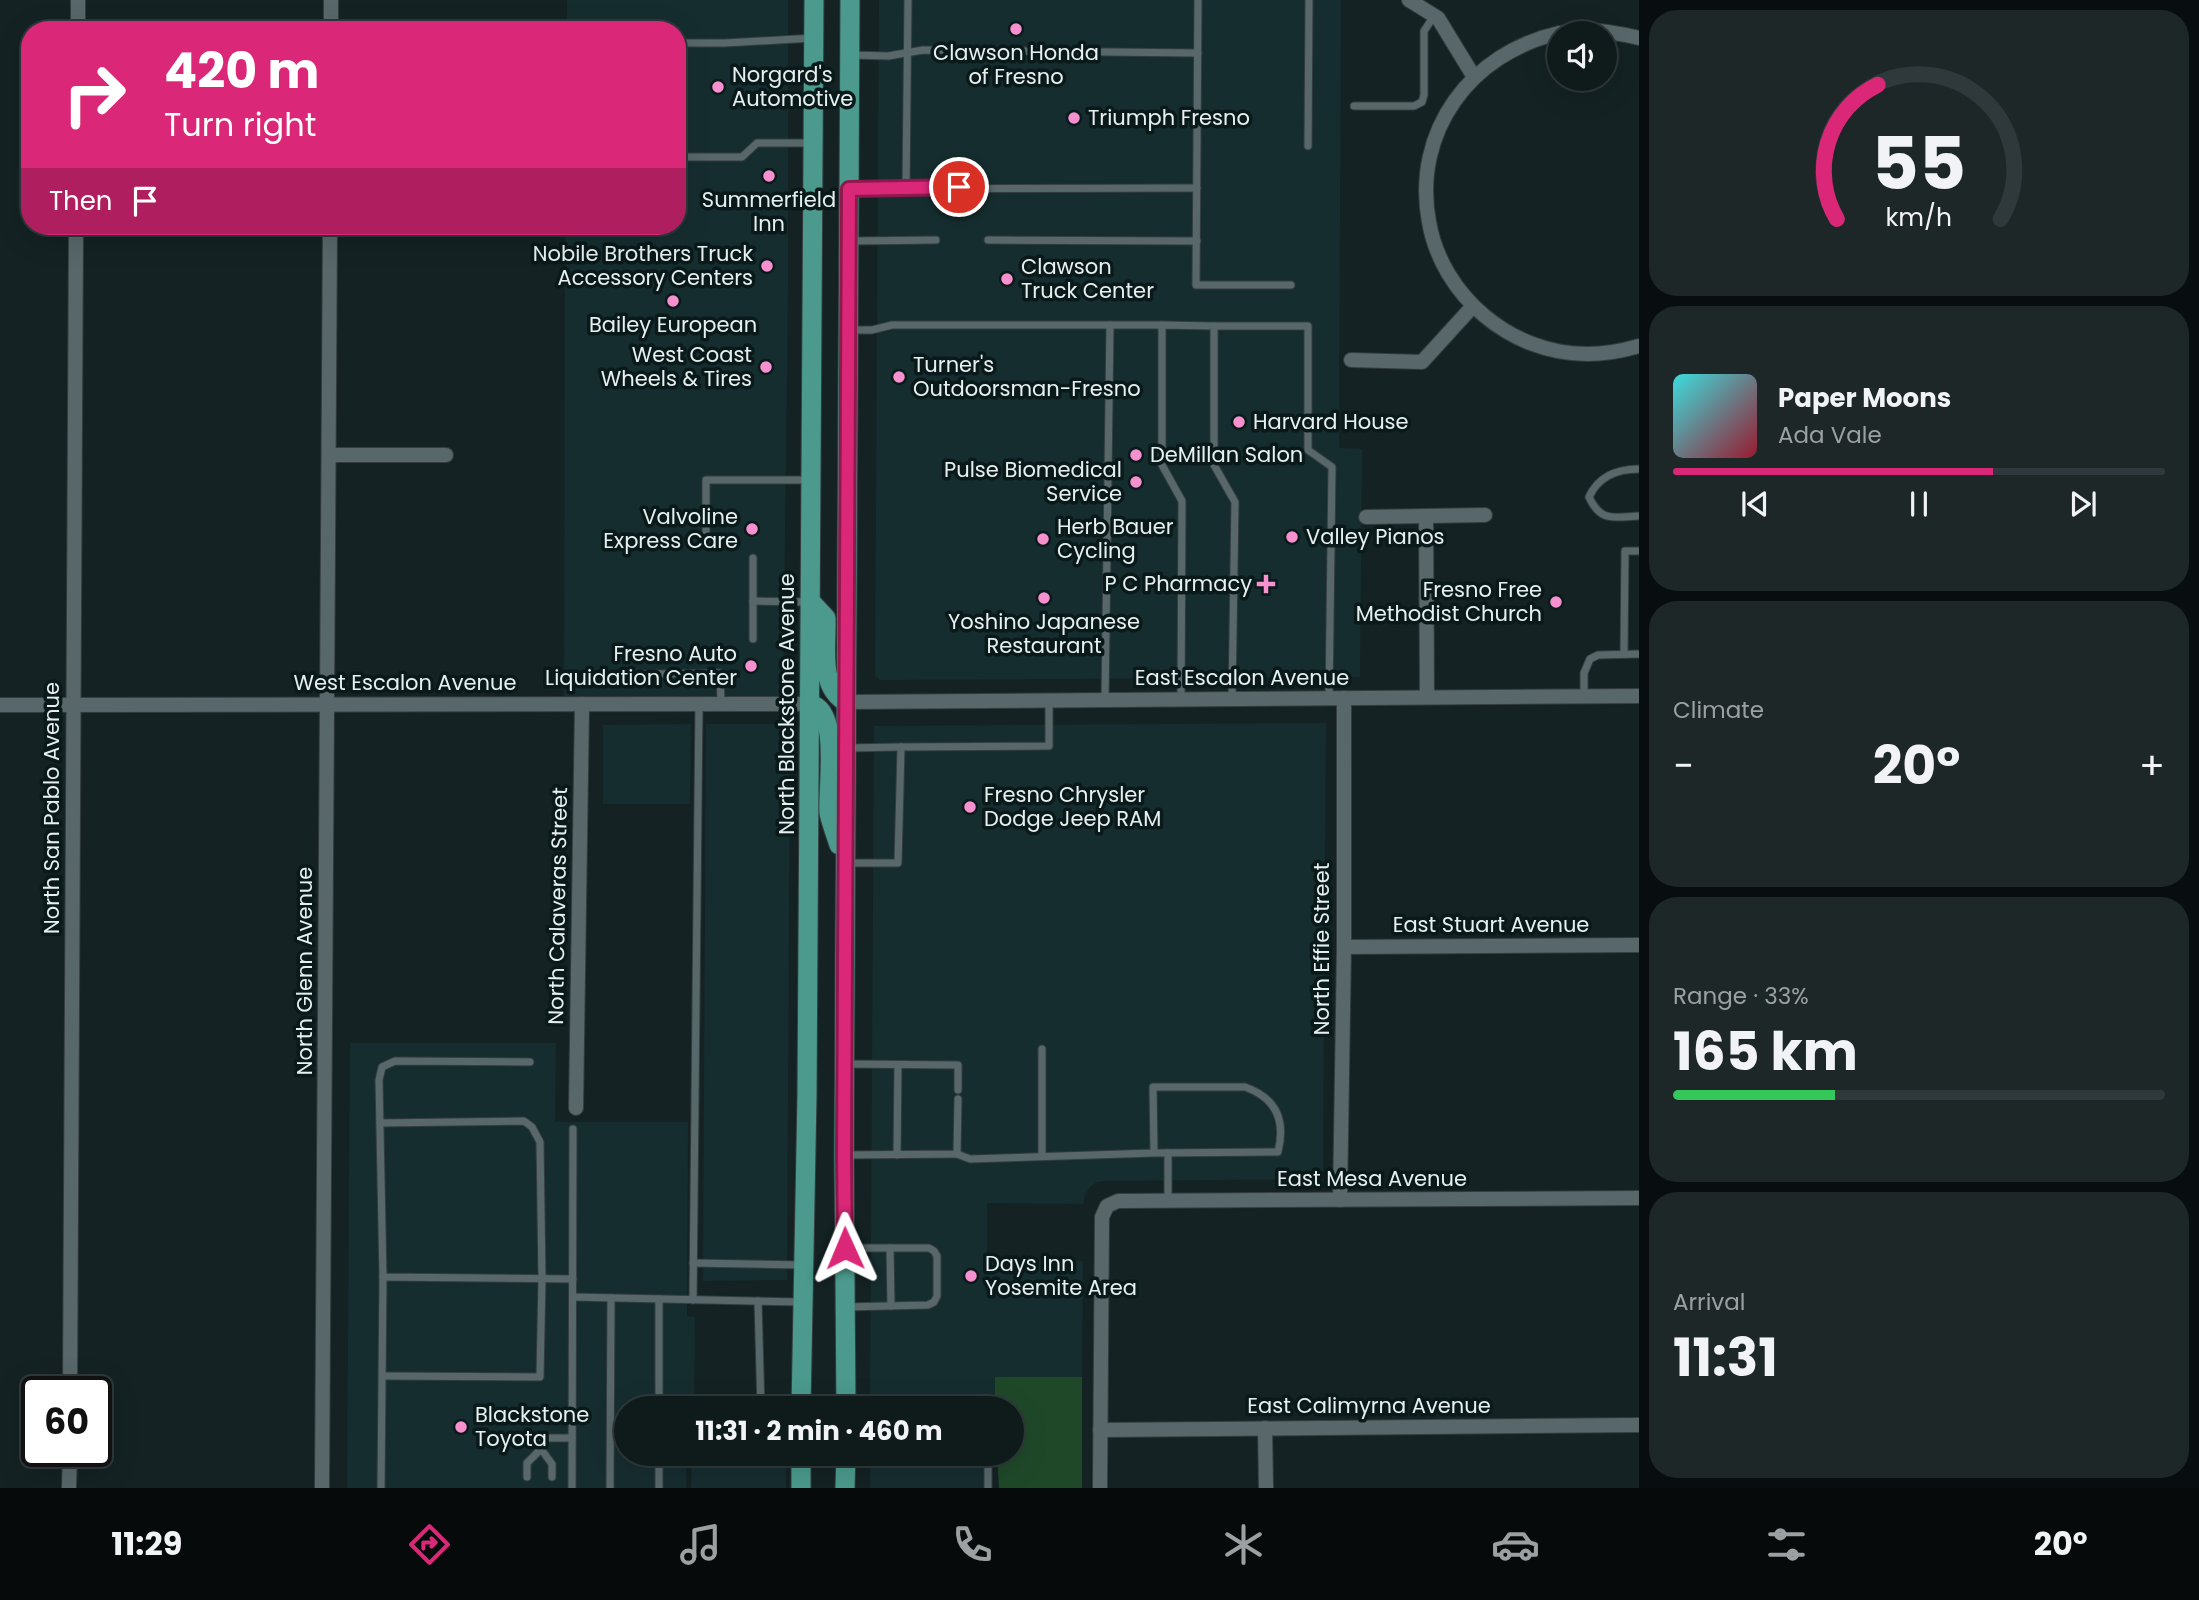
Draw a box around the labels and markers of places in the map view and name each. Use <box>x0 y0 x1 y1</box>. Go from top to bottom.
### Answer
marker: Clawson Honda of Fresno <box>1008 21 1024 37</box>
place label: Clawson Honda of Fresno <box>933 38 1099 91</box>
place label: Norgard's Automotive <box>732 60 853 113</box>
marker: Norgard's Automotive <box>710 79 726 95</box>
place label: Triumph Fresno <box>1088 103 1250 132</box>
marker: Triumph Fresno <box>1066 110 1082 126</box>
pin <box>929 157 989 217</box>
marker: Summerfield Inn <box>761 168 777 184</box>
place label: Summerfield Inn <box>702 185 836 238</box>
place label: Nobile Brothers Truck Accessory Centers <box>533 239 753 292</box>
place label: Clawson Truck Center <box>1021 252 1154 305</box>
marker: Nobile Brothers Truck Accessory Centers <box>759 258 775 274</box>
marker: Clawson Truck Center <box>999 271 1015 287</box>
marker: Bailey European <box>665 293 681 309</box>
place label: Bailey European <box>589 310 757 339</box>
place label: West Coast Wheels & Tires <box>601 340 752 393</box>
place label: Turner's Outdoorsman-Fresno <box>913 350 1141 403</box>
marker: West Coast Wheels & Tires <box>758 359 774 375</box>
marker: Turner's Outdoorsman-Fresno <box>891 369 907 385</box>
place label: Harvard House <box>1253 407 1409 436</box>
marker: Harvard House <box>1231 414 1247 430</box>
place label: DeMillan Salon <box>1150 440 1303 469</box>
marker: DeMillan Salon <box>1128 447 1144 463</box>
place label: Pulse Biomedical Service <box>944 455 1122 508</box>
marker: Pulse Biomedical Service <box>1128 474 1144 490</box>
place label: Valvoline Express Care <box>603 502 738 555</box>
place label: Herb Bauer Cycling <box>1057 512 1174 565</box>
marker: Valvoline Express Care <box>744 521 760 537</box>
place label: Valley Pianos <box>1306 522 1445 551</box>
marker: Valley Pianos <box>1284 529 1300 545</box>
marker: Herb Bauer Cycling <box>1035 531 1051 547</box>
place label: P C Pharmacy <box>1104 569 1252 598</box>
place label: Fresno Free Methodist Church <box>1356 575 1542 628</box>
marker: P C Pharmacy <box>1258 576 1274 592</box>
marker: Yoshino Japanese Restaurant <box>1036 590 1052 606</box>
marker: Fresno Free Methodist Church <box>1548 594 1564 610</box>
place label: Yoshino Japanese Restaurant <box>948 607 1140 660</box>
place label: Fresno Auto Liquidation Center <box>545 639 737 692</box>
marker: Fresno Auto Liquidation Center <box>743 658 759 674</box>
place label: Fresno Chrysler Dodge Jeep RAM <box>984 780 1161 833</box>
marker: Fresno Chrysler Dodge Jeep RAM <box>962 799 978 815</box>
place label: Days Inn Yosemite Area <box>985 1249 1137 1302</box>
marker: Days Inn Yosemite Area <box>963 1268 979 1284</box>
place label: Blackstone Toyota <box>475 1400 589 1453</box>
marker: Blackstone Toyota <box>453 1419 469 1435</box>

